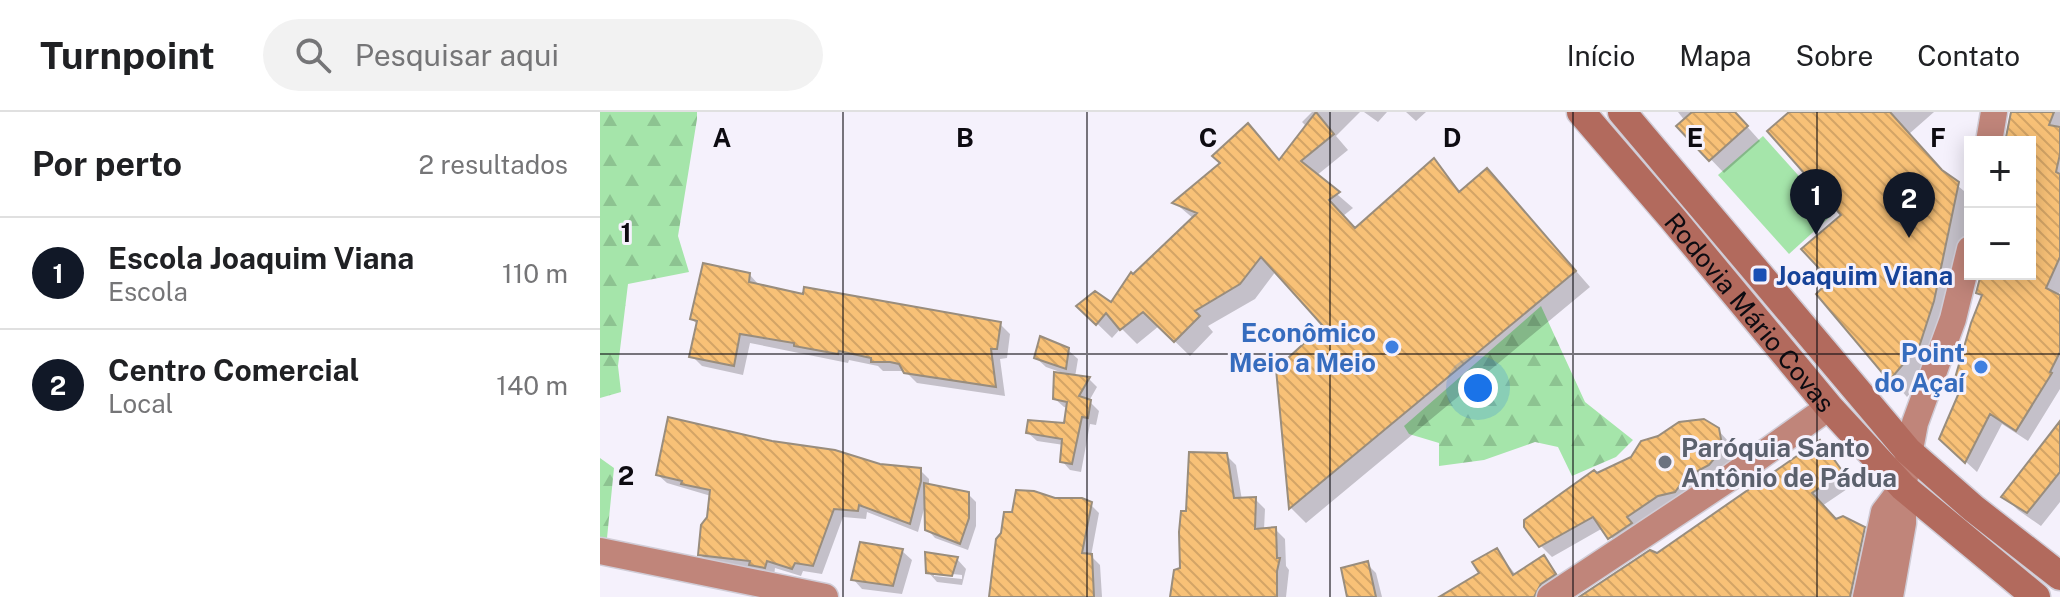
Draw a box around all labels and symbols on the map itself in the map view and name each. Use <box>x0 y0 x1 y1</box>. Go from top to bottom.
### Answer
text: A <box>713 122 732 153</box>
text: B <box>956 122 974 153</box>
text: C <box>1199 122 1217 153</box>
text: D <box>1443 122 1461 153</box>
text: E <box>1687 122 1703 153</box>
text: F <box>1930 122 1946 153</box>
pin: 1 <box>1790 169 1842 235</box>
pin: 2 <box>1883 172 1935 238</box>
street label: Rodovia Mário Covas <box>1659 206 1842 418</box>
text: 1 <box>620 217 632 248</box>
place label: Joaquim Viana <box>1776 260 1953 291</box>
marker: Joaquim Viana <box>1751 266 1769 284</box>
place label: Econômico Meio a Meio <box>1229 317 1376 378</box>
place label: Point do Açaí <box>1874 337 1966 398</box>
marker: Econômico Meio a Meio <box>1383 338 1401 356</box>
marker: Point do Açaí <box>1972 358 1990 376</box>
your location <box>1458 368 1498 408</box>
place label: Paróquia Santo Antônio de Pádua <box>1681 432 1897 493</box>
marker: Paróquia Santo Antônio de Pádua <box>1656 453 1674 471</box>
text: 2 <box>618 460 634 491</box>

